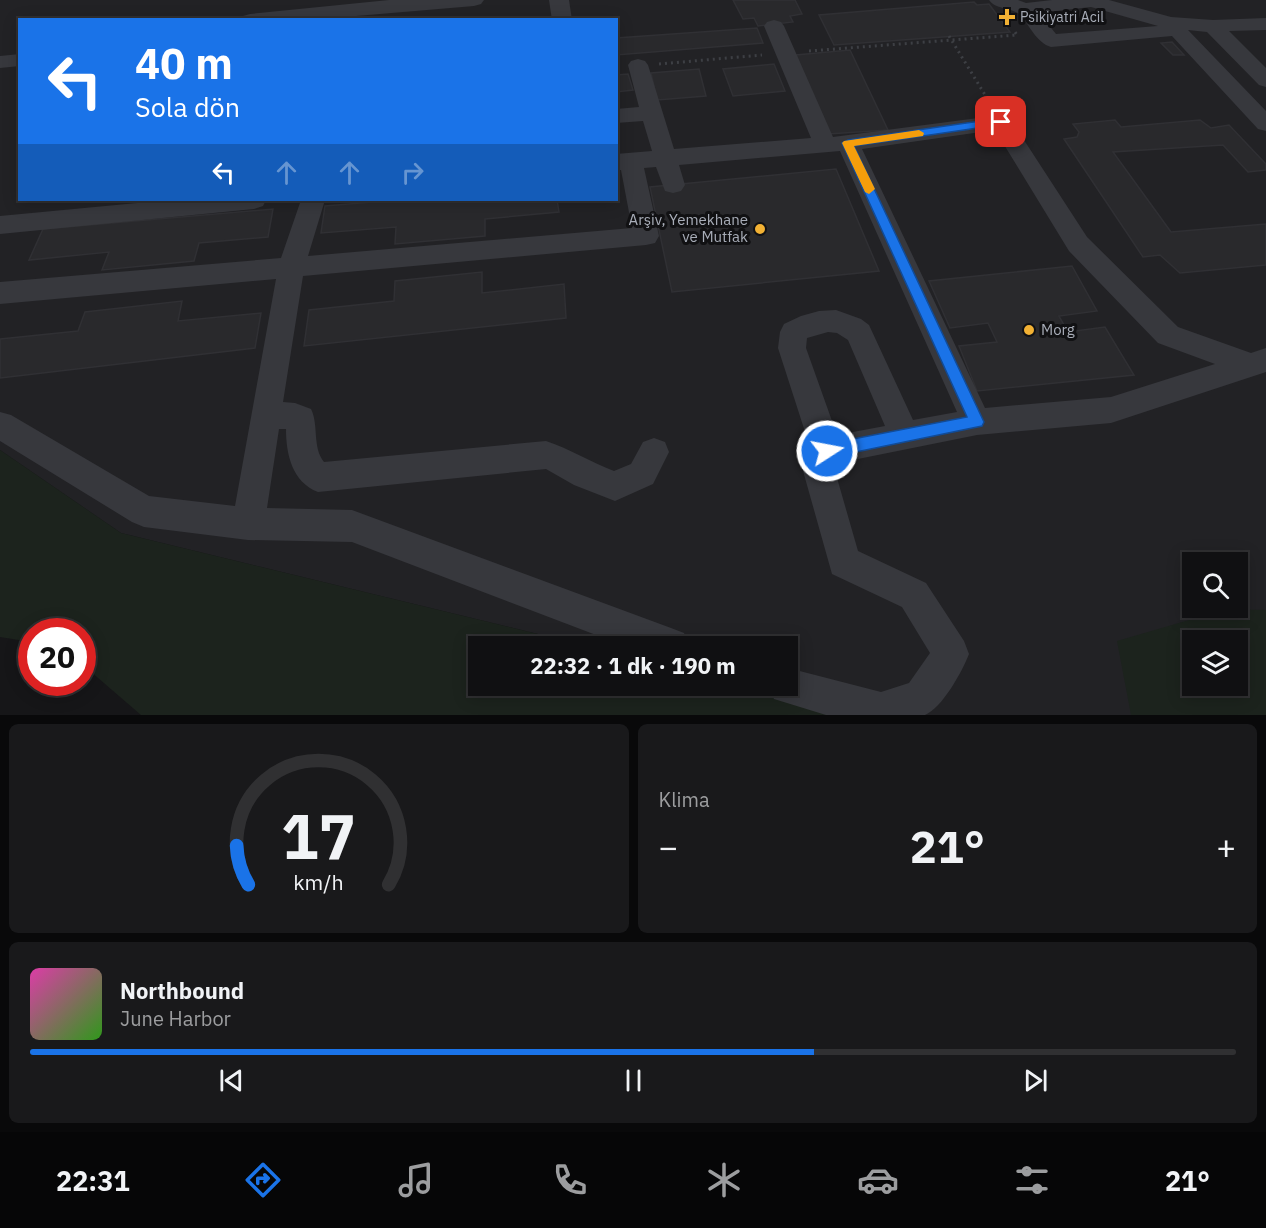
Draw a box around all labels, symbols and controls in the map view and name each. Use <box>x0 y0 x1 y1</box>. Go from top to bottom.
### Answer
marker: Psikiyatri Acil <box>998 8 1016 26</box>
place label: Psikiyatri Acil <box>1020 8 1104 26</box>
text: 40 m <box>135 36 233 91</box>
icon: left <box>36 42 114 120</box>
text: Sola dön <box>135 89 240 124</box>
pin <box>975 96 1026 147</box>
icon: arrive <box>984 105 1017 138</box>
icon: left <box>207 156 240 189</box>
icon: ahead <box>270 156 303 189</box>
icon: ahead <box>333 156 366 189</box>
icon: right <box>396 156 429 189</box>
place label: Arşiv, Yemekhane ve Mutfak <box>629 210 748 246</box>
marker: Arşiv, Yemekhane ve Mutfak <box>753 222 767 236</box>
place label: Morg <box>1041 320 1075 339</box>
marker: Morg <box>1022 323 1036 337</box>
position arrow <box>795 419 859 483</box>
map controls <box>1182 552 1248 696</box>
button: search <box>1182 552 1248 618</box>
speed limit sign: 20 <box>18 618 96 696</box>
button: layers <box>1182 630 1248 696</box>
text: 22:32 · 1 dk · 190 m <box>530 651 736 680</box>
text: Klima <box>659 786 710 813</box>
text: 17 <box>281 795 356 876</box>
text: 21° <box>910 817 985 875</box>
text: − <box>659 825 678 868</box>
text: + <box>1216 825 1236 868</box>
text: km/h <box>294 869 344 897</box>
text: Northbound <box>120 976 244 1005</box>
text: June Harbor <box>120 1005 231 1032</box>
icon: previous <box>215 1064 248 1097</box>
icon: pause <box>617 1064 650 1097</box>
icon: next <box>1019 1064 1052 1097</box>
icon: directions <box>242 1159 284 1201</box>
icon: music <box>395 1159 437 1201</box>
icon: phone <box>549 1159 591 1201</box>
icon: climate <box>703 1159 745 1201</box>
icon: car <box>857 1159 899 1201</box>
icon: filters <box>1011 1159 1053 1201</box>
text: 22:31 <box>56 1163 130 1198</box>
text: 21° <box>1165 1163 1210 1198</box>

